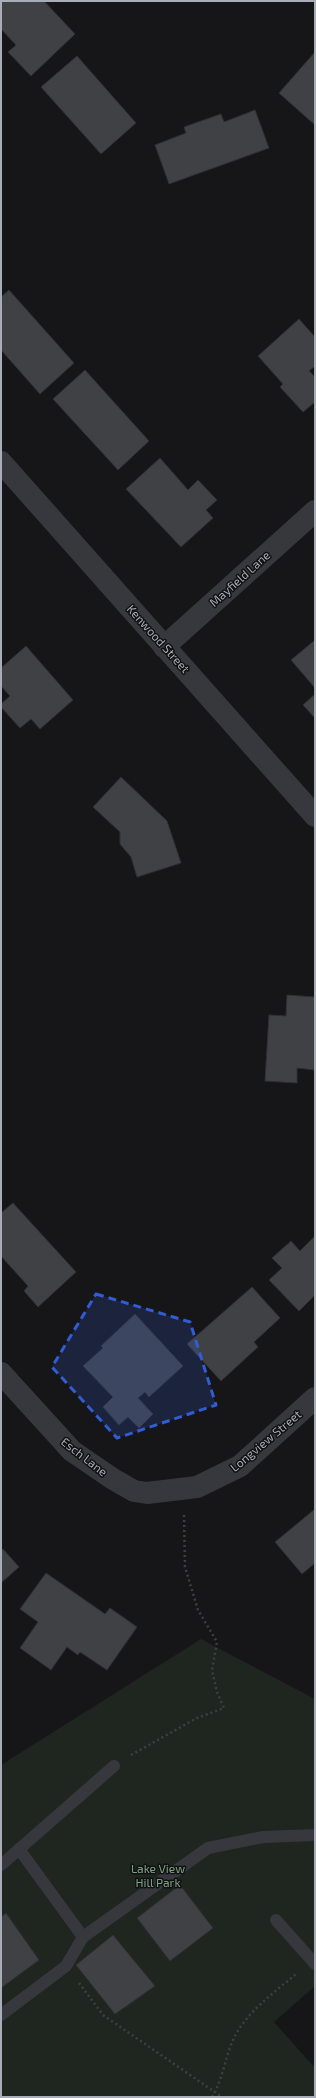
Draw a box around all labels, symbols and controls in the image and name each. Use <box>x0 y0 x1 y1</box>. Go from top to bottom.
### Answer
street label: Mayfield Lane <box>206 547 272 609</box>
street label: Kenwood Street <box>125 601 193 676</box>
street label: Longview Street <box>227 1406 304 1474</box>
street label: Esch Lane <box>59 1434 110 1479</box>
park label: Lake View Hill Park <box>131 1861 185 1889</box>

